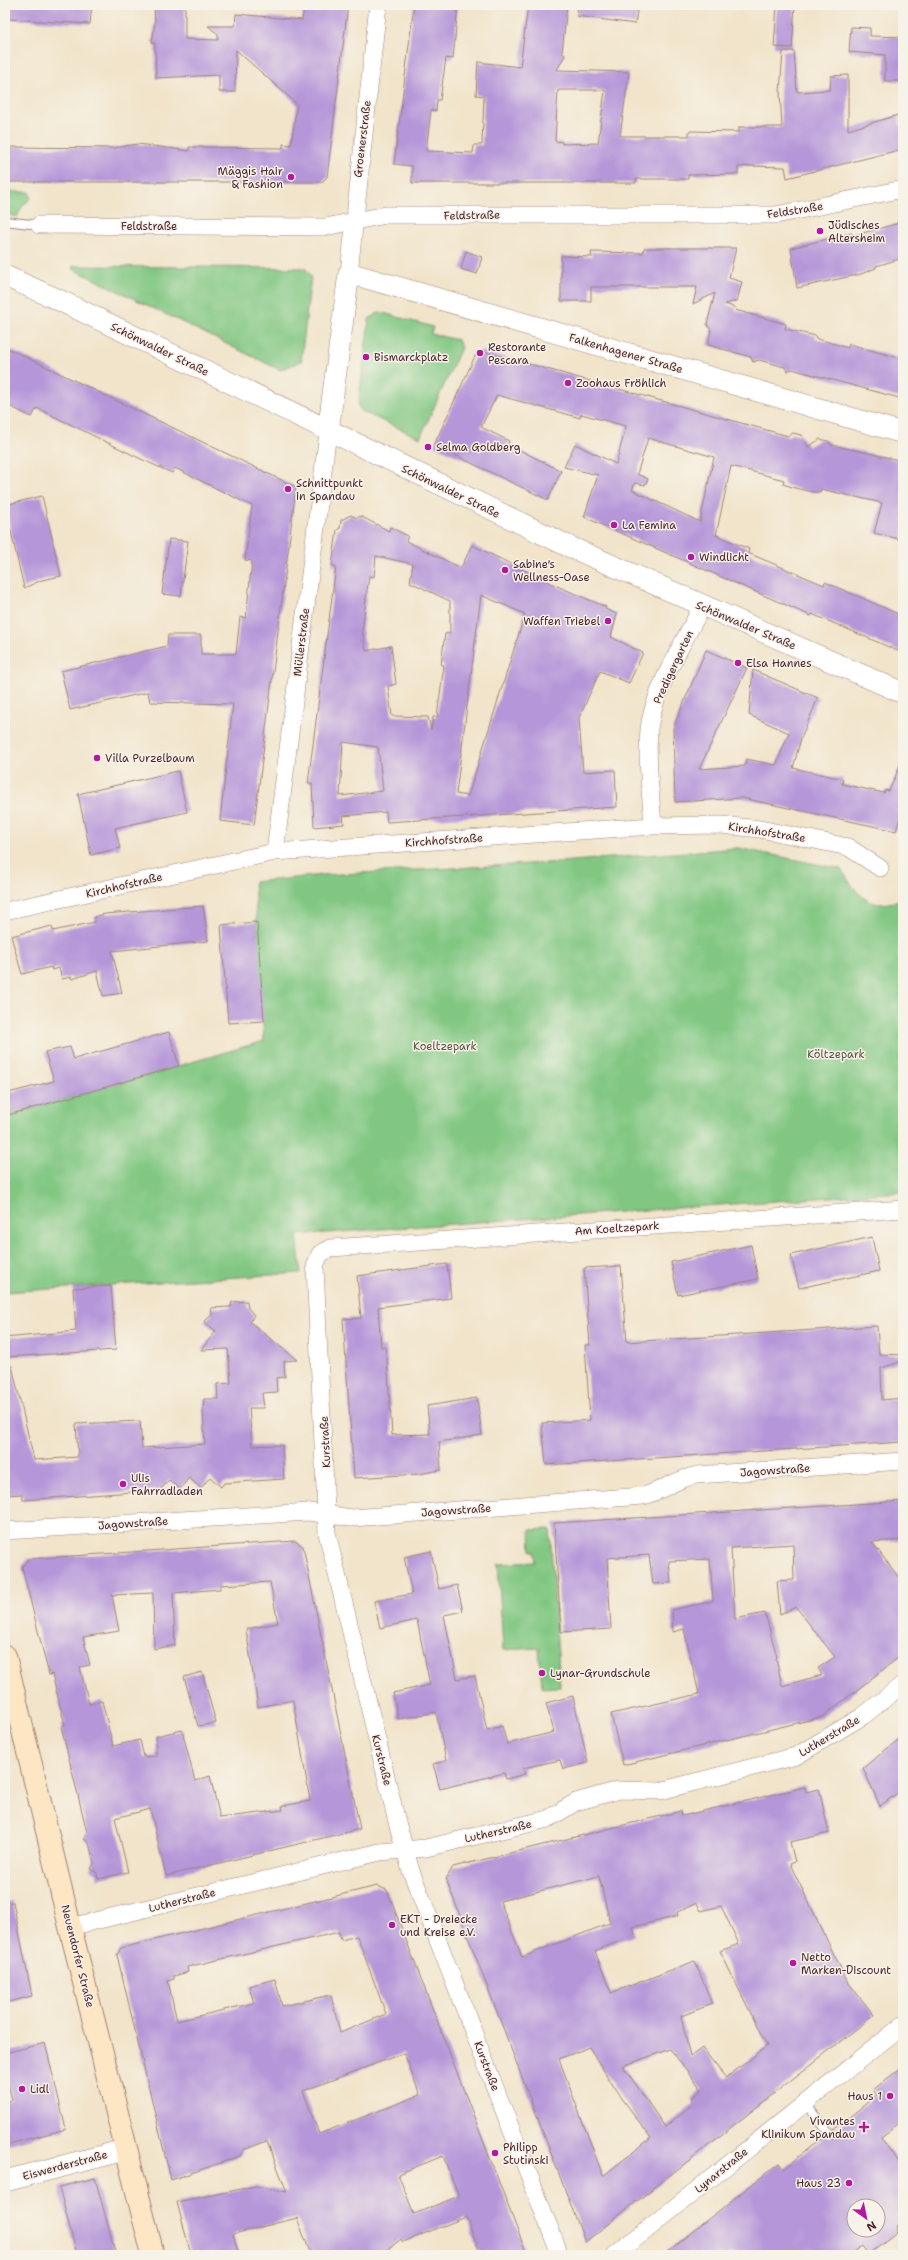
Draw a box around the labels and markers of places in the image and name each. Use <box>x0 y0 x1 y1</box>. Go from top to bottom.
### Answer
place label: Mäggis Hair & Fashion <box>217 164 283 192</box>
marker: Mäggis Hair & Fashion <box>286 172 296 182</box>
place label: Jüdisches Altersheim <box>828 218 885 246</box>
marker: Jüdisches Altersheim <box>815 226 825 236</box>
place label: Restorante Pescara <box>488 340 546 368</box>
marker: Restorante Pescara <box>475 348 485 358</box>
place label: Bismarckplatz <box>374 350 448 365</box>
marker: Bismarckplatz <box>361 352 371 362</box>
place label: Zoohaus Fröhlich <box>576 376 667 391</box>
marker: Zoohaus Fröhlich <box>563 378 573 388</box>
place label: Selma Goldberg <box>436 440 521 455</box>
marker: Selma Goldberg <box>423 442 433 452</box>
place label: Schnittpunkt in Spandau <box>296 476 363 504</box>
marker: Schnittpunkt in Spandau <box>283 484 293 494</box>
place label: La Femina <box>622 518 676 533</box>
marker: La Femina <box>609 520 619 530</box>
place label: Windlicht <box>699 550 749 565</box>
marker: Windlicht <box>686 552 696 562</box>
place label: Sabine's Wellness-Oase <box>513 557 590 585</box>
marker: Sabine's Wellness-Oase <box>500 565 510 575</box>
place label: Waffen Triebel <box>523 614 601 629</box>
marker: Waffen Triebel <box>603 616 613 626</box>
place label: Elsa Hannes <box>746 656 812 671</box>
marker: Elsa Hannes <box>733 658 743 668</box>
place label: Villa Purzelbaum <box>105 751 195 766</box>
marker: Villa Purzelbaum <box>92 753 102 763</box>
place label: Ulis Fahrradladen <box>131 1471 203 1499</box>
marker: Ulis Fahrradladen <box>118 1479 128 1489</box>
place label: Lynar-Grundschule <box>550 1666 651 1681</box>
marker: Lynar-Grundschule <box>537 1668 547 1678</box>
place label: EKT - Dreiecke und Kreise e.V. <box>400 1912 478 1940</box>
marker: EKT - Dreiecke und Kreise e.V. <box>387 1920 397 1930</box>
place label: Netto Marken-Discount <box>801 1950 891 1978</box>
marker: Netto Marken-Discount <box>788 1958 798 1968</box>
place label: Lidl <box>30 2082 50 2097</box>
marker: Lidl <box>17 2084 27 2094</box>
place label: Haus 1 <box>847 2089 882 2104</box>
marker: Haus 1 <box>885 2091 895 2101</box>
place label: Vivantes Klinikum Spandau <box>761 2114 855 2142</box>
marker: Vivantes Klinikum Spandau <box>858 2121 870 2133</box>
place label: Philipp Stutinski <box>503 2140 549 2168</box>
marker: Philipp Stutinski <box>490 2148 500 2158</box>
place label: Haus 23 <box>796 2176 841 2191</box>
marker: Haus 23 <box>844 2178 854 2188</box>

